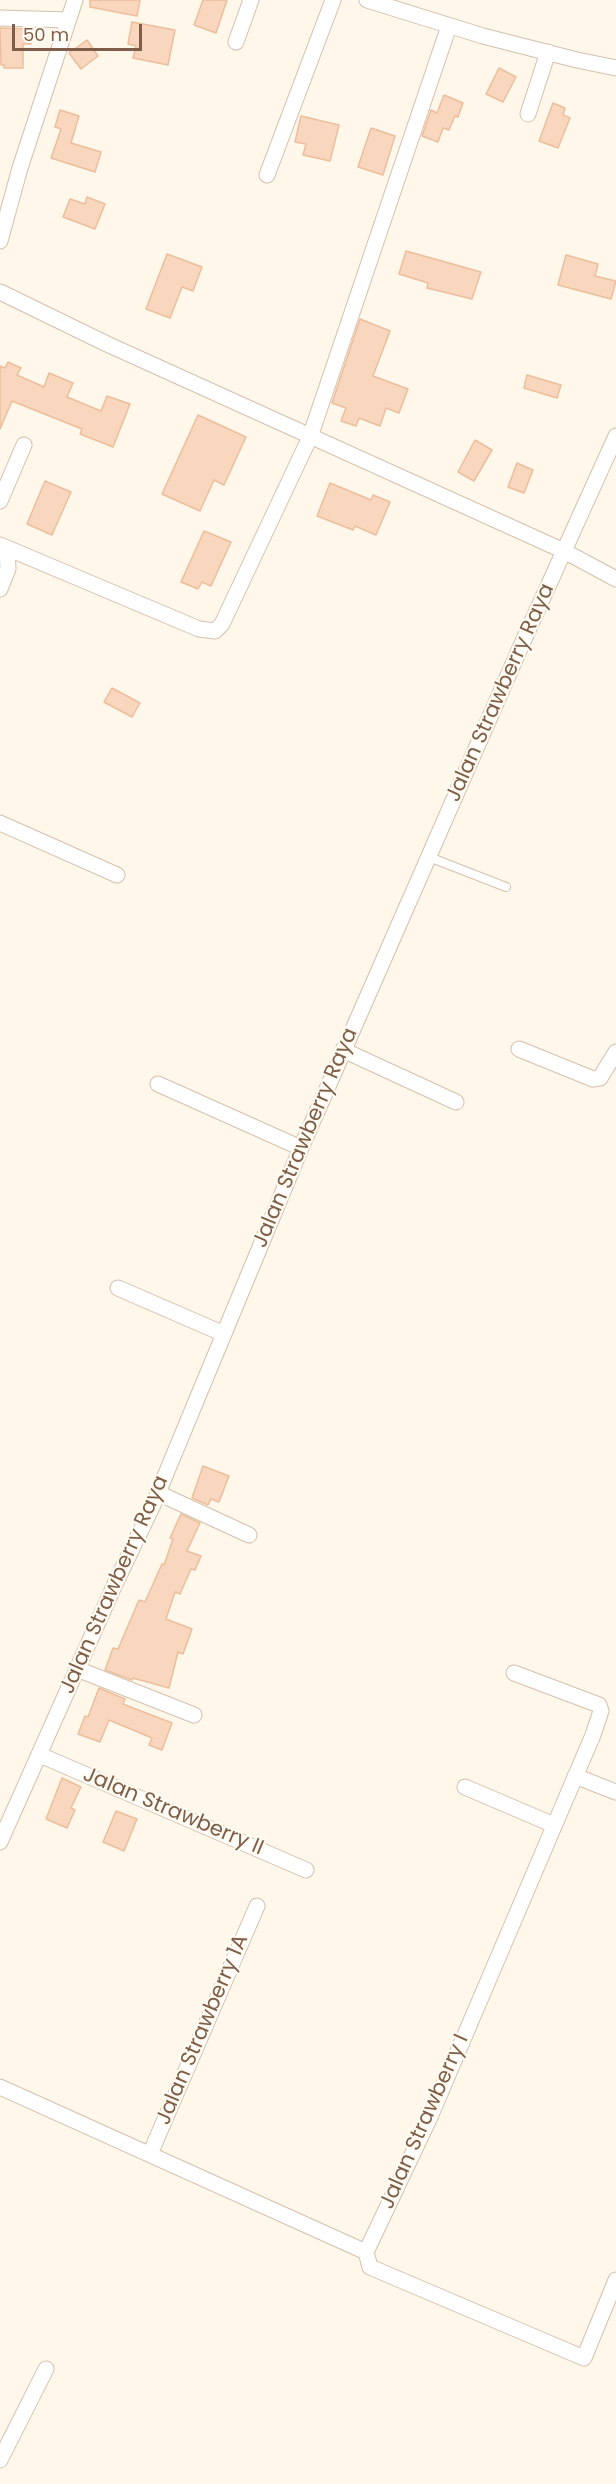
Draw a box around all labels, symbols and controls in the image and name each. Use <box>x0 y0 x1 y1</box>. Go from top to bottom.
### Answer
scale bar <box>15 12 146 50</box>
text: 50 m <box>23 22 69 47</box>
street label: Jalan Strawberry Raya <box>441 580 561 806</box>
street label: Jalan Strawberry Raya <box>248 1024 364 1252</box>
street label: Jalan Strawberry Raya <box>55 1472 175 1698</box>
street label: Jalan Strawberry II <box>79 1763 267 1861</box>
street label: Jalan Strawberry 1A <box>152 1931 254 2129</box>
street label: Jalan Strawberry I <box>375 2031 475 2213</box>

